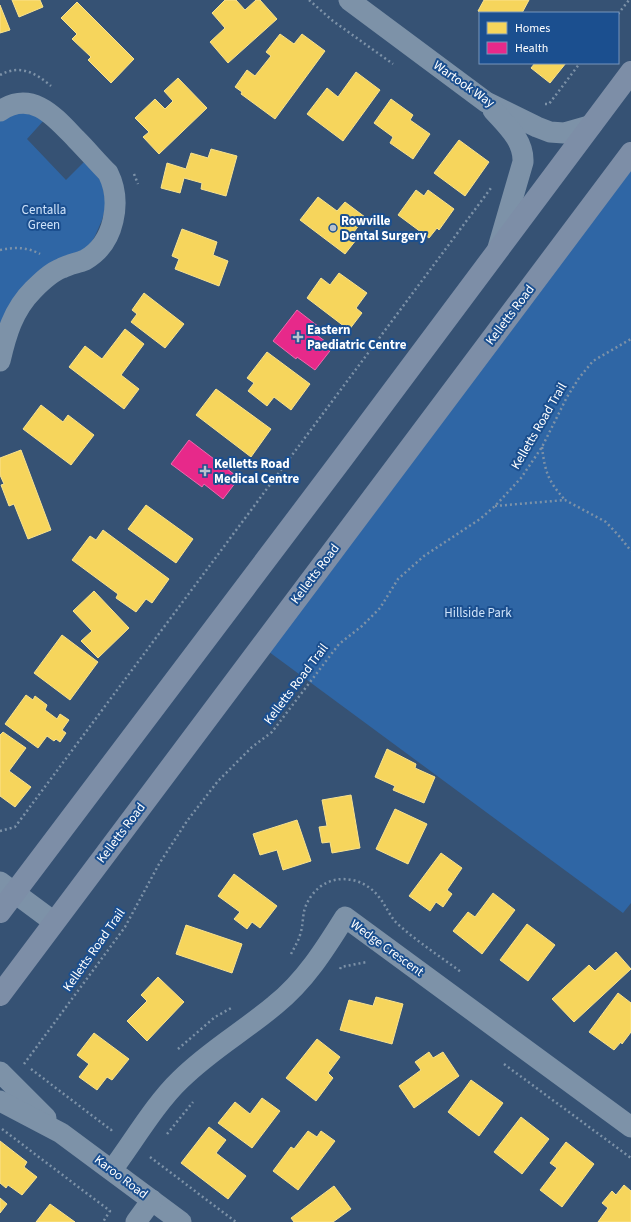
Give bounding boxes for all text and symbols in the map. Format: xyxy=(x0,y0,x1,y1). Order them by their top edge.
legend xyxy=(479,12,619,64)
text: Homes xyxy=(515,20,550,37)
text: Health xyxy=(515,40,548,57)
street label: Wartook Way xyxy=(430,56,498,112)
park label: Centalla Green xyxy=(22,201,66,234)
place label: Rowville Dental Surgery xyxy=(341,212,427,245)
marker: Rowville Dental Surgery xyxy=(328,223,338,233)
street label: Kelletts Road xyxy=(481,281,539,349)
place label: Eastern Paediatric Centre xyxy=(307,321,407,354)
marker: Eastern Paediatric Centre xyxy=(292,331,304,343)
street label: Kelletts Road Trail xyxy=(507,379,571,473)
place label: Kelletts Road Medical Centre xyxy=(214,455,300,488)
marker: Kelletts Road Medical Centre xyxy=(199,465,211,477)
street label: Kelletts Road xyxy=(286,540,344,608)
park label: Hillside Park xyxy=(444,604,512,622)
street label: Kelletts Road Trail xyxy=(259,640,333,728)
street label: Kelletts Road xyxy=(92,799,150,867)
street label: Kelletts Road Trail xyxy=(59,905,129,995)
street label: Wedge Crescent xyxy=(347,915,428,981)
street label: Karoo Road xyxy=(90,1151,152,1203)

